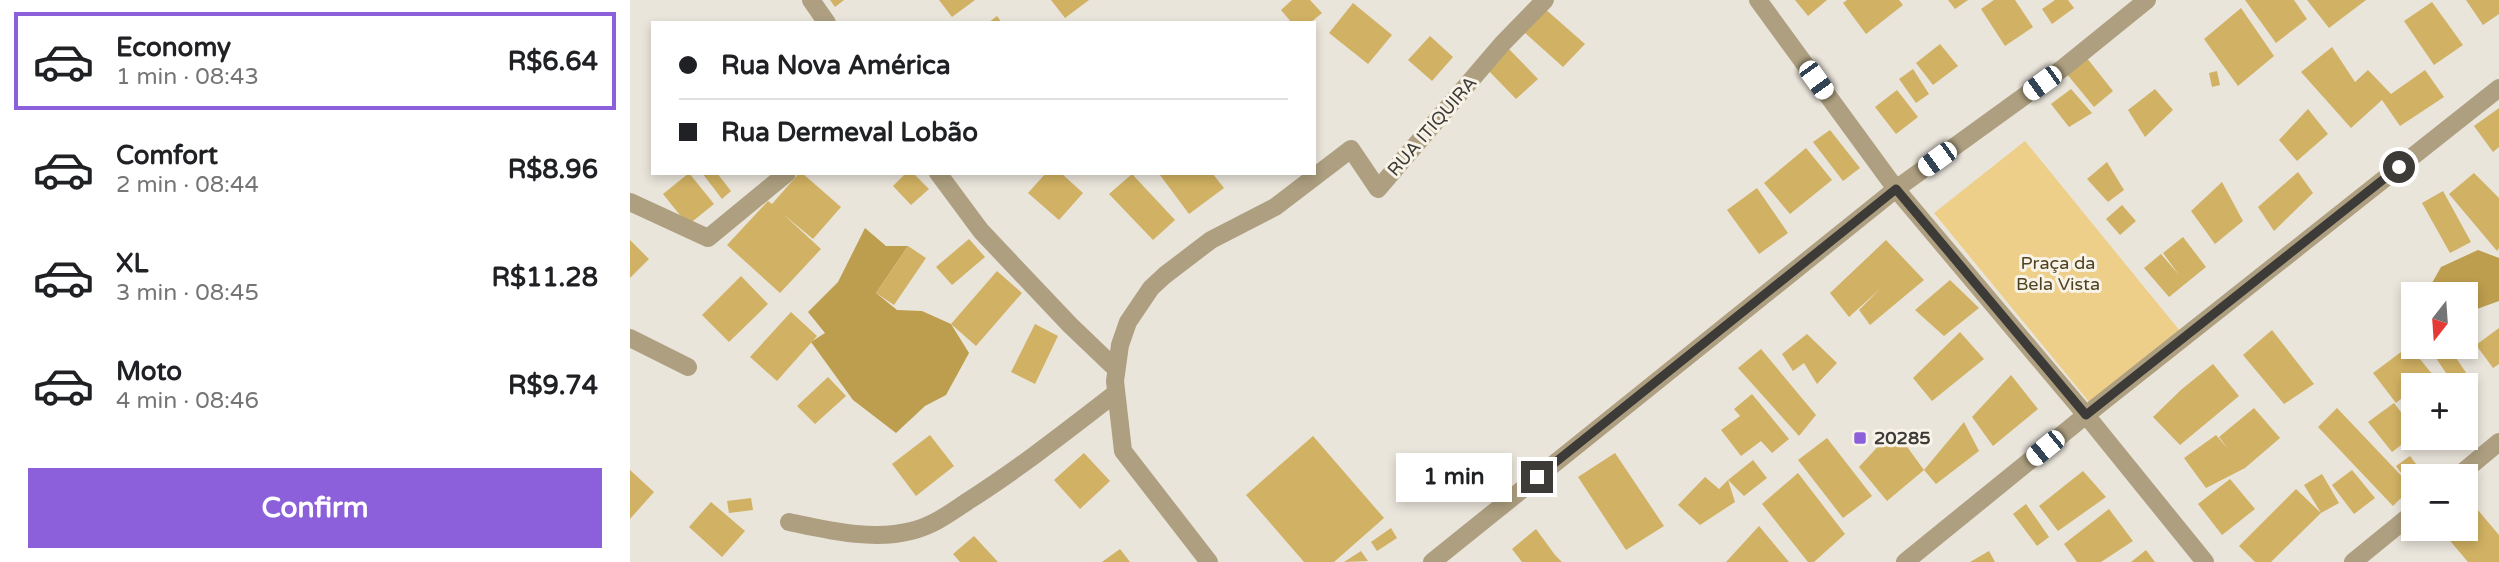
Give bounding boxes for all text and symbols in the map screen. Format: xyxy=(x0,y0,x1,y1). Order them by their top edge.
icon: car xyxy=(32,30,95,93)
text: Economy xyxy=(116,32,231,63)
text: R$6.64 xyxy=(508,46,598,77)
text: Rua Nova América xyxy=(721,50,951,81)
car xyxy=(1796,57,1837,103)
car xyxy=(2019,62,2066,104)
text: 1 min · 08:43 xyxy=(116,63,259,91)
street label: RUA ITIQUIRA xyxy=(1383,72,1481,180)
text: Rua Dermeval Lobão xyxy=(721,117,978,148)
icon: car xyxy=(32,138,95,201)
car xyxy=(1914,138,1961,180)
text: Comfort xyxy=(116,140,218,171)
route start xyxy=(2383,151,2415,183)
text: R$8.96 xyxy=(508,154,598,185)
text: 2 min · 08:44 xyxy=(116,171,259,199)
icon: car xyxy=(32,246,95,309)
text: XL xyxy=(116,248,148,279)
park label: Praça da Bela Vista xyxy=(2016,252,2100,295)
text: R$11.28 xyxy=(491,262,598,293)
text: 3 min · 08:45 xyxy=(116,279,259,307)
north arrow xyxy=(2401,282,2478,359)
map controls xyxy=(2401,282,2478,541)
icon: car xyxy=(32,354,95,417)
text: Moto xyxy=(116,356,182,387)
text: R$9.74 xyxy=(508,370,598,401)
button: + xyxy=(2401,373,2478,450)
text: 4 min · 08:46 xyxy=(116,387,259,415)
place label: 20285 xyxy=(1874,427,1931,449)
car xyxy=(2023,427,2068,469)
marker: 20285 xyxy=(1852,430,1868,446)
callout: 1 min xyxy=(1397,452,1513,502)
route end xyxy=(1521,461,1553,493)
text: 1 min xyxy=(1423,463,1485,491)
button: − xyxy=(2401,464,2478,541)
button: Confirm xyxy=(28,468,602,548)

